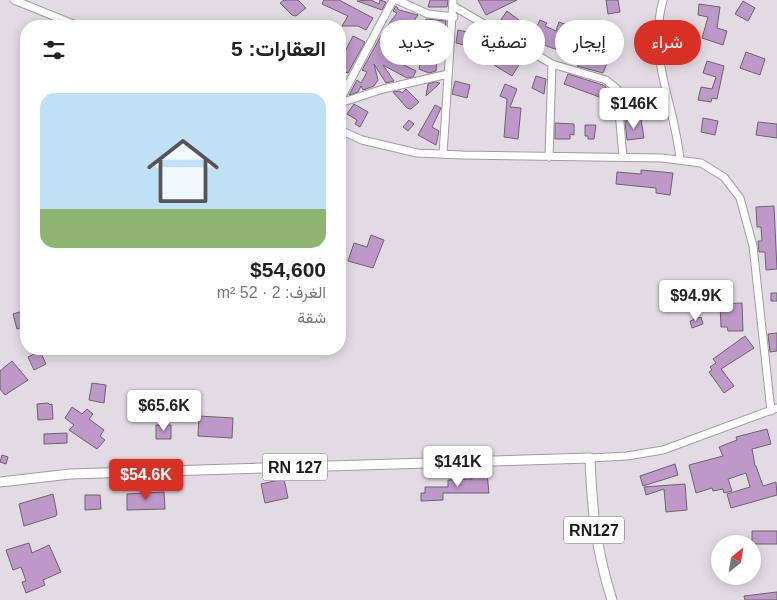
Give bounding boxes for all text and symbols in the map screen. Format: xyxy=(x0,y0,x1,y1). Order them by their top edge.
chip: جديد xyxy=(380,20,453,65)
chip: تصفية xyxy=(463,20,545,65)
chip: إيجار xyxy=(555,20,624,65)
chip: شراء xyxy=(634,20,701,65)
icon: filters xyxy=(40,36,68,64)
text: العقارات: 5 xyxy=(231,37,326,60)
pin: $146K xyxy=(599,88,669,130)
text: $146K xyxy=(610,95,658,112)
icon: home xyxy=(138,126,228,216)
text: $54,600 xyxy=(250,258,326,281)
pin: $94.9K xyxy=(655,280,737,322)
text: الغرف: 2 · 52 m² xyxy=(217,284,326,301)
text: $94.9K xyxy=(670,287,722,304)
text: شقة xyxy=(297,309,326,326)
pin: $65.6K xyxy=(123,390,205,432)
text: $65.6K xyxy=(138,397,190,414)
pin: $141K xyxy=(423,446,493,488)
text: $141K xyxy=(434,453,482,470)
road number: RN 127 xyxy=(262,454,328,481)
pin: $54.6K xyxy=(105,458,187,501)
text: $54.6K xyxy=(120,466,172,483)
road number: RN127 xyxy=(564,516,624,544)
north arrow xyxy=(711,535,761,585)
map controls xyxy=(711,535,761,585)

